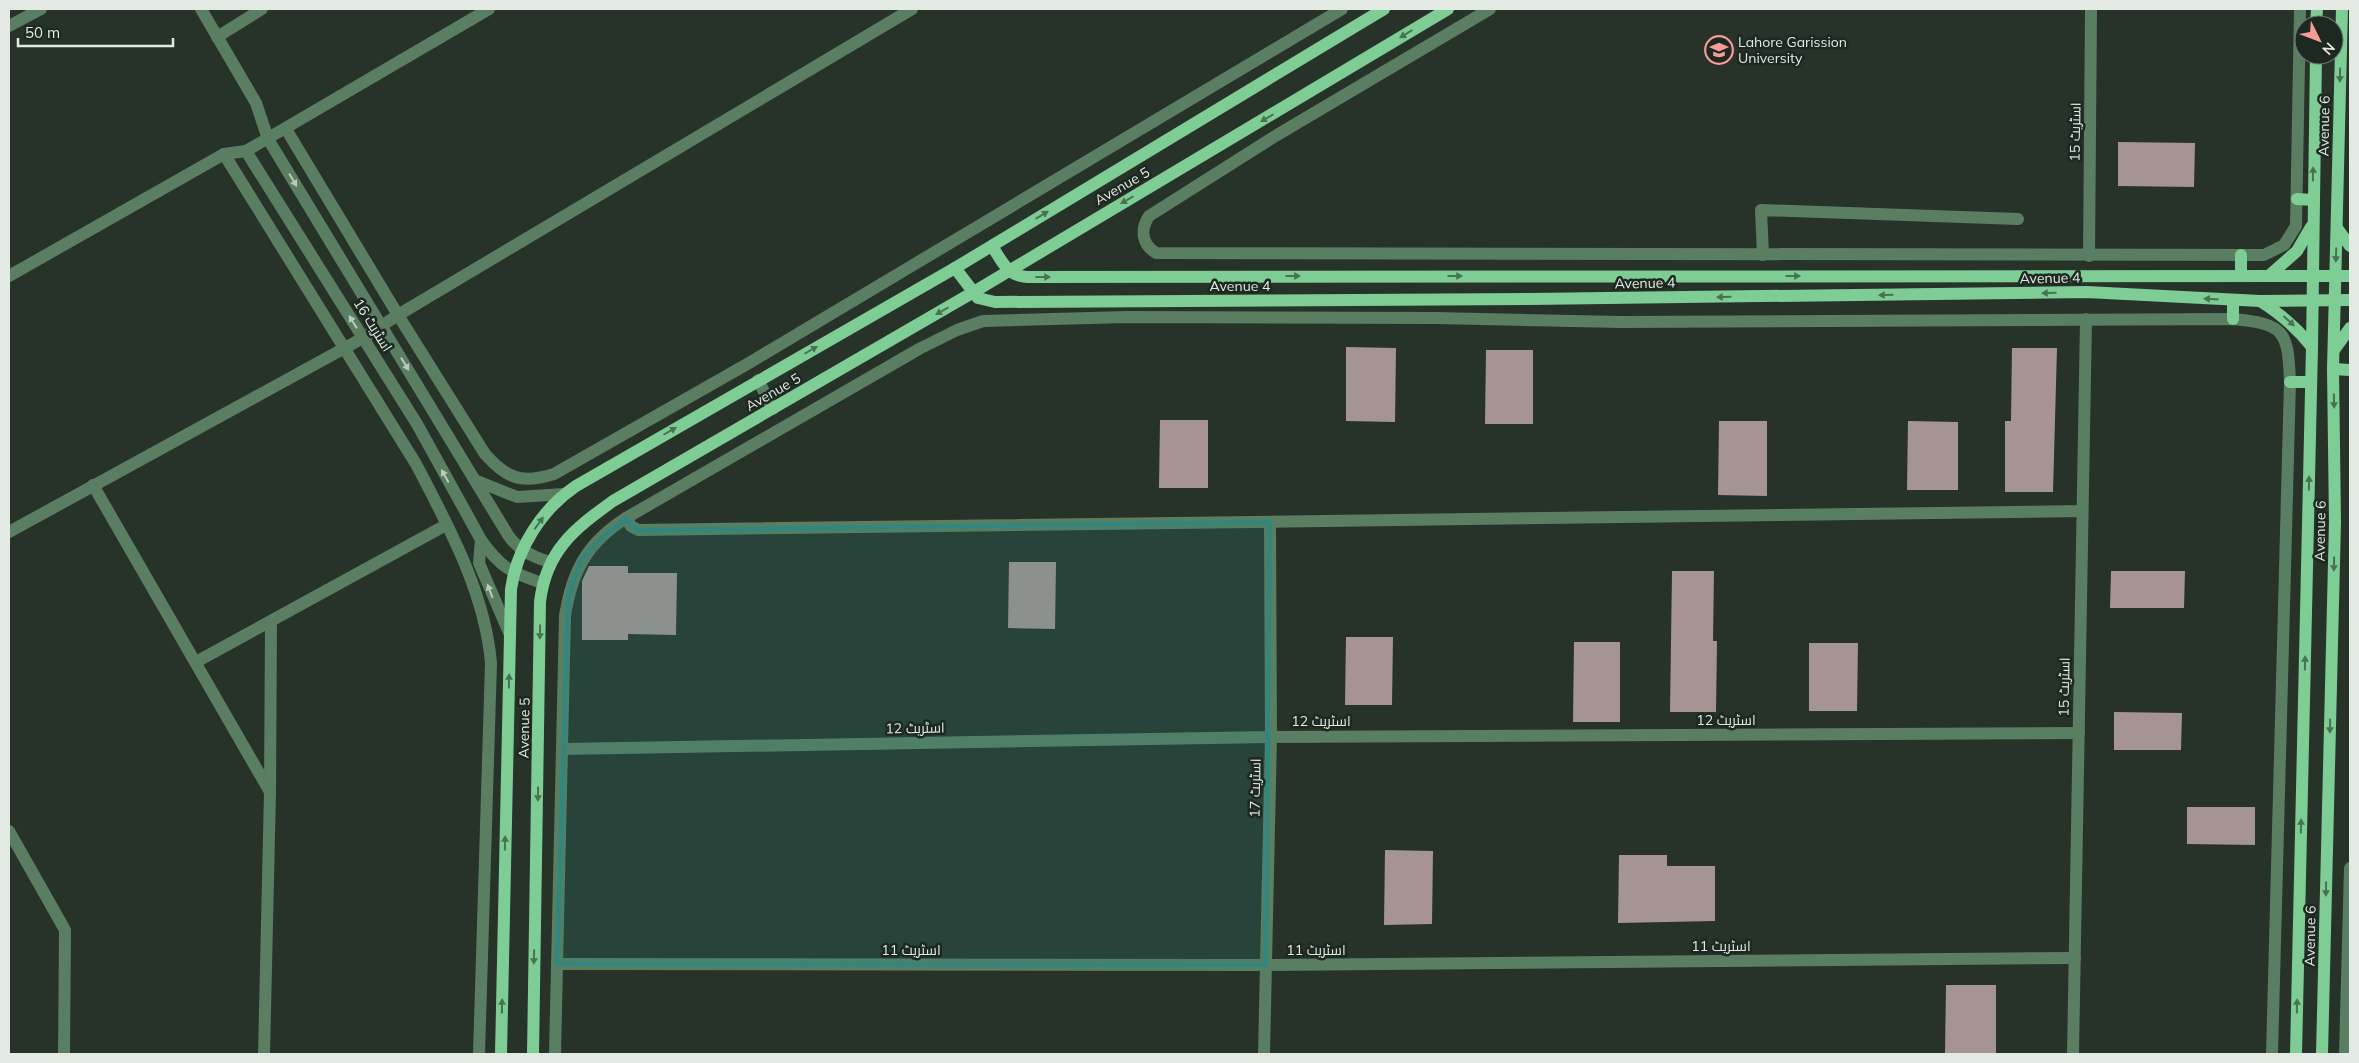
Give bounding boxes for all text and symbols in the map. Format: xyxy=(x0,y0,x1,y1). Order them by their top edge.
scale bar xyxy=(18,15,172,47)
north arrow xyxy=(2294,15,2344,65)
text: 50 m xyxy=(25,23,60,42)
one-way arrow xyxy=(1400,30,1413,39)
place label: Lahore Garission University xyxy=(1738,33,1847,67)
school or university icon: Lahore Garission University xyxy=(1704,35,1734,65)
text: N xyxy=(2318,39,2339,59)
one-way arrow xyxy=(2336,67,2344,83)
street label: Avenue 6 xyxy=(2314,95,2334,157)
street label: اسٹریٹ 15 xyxy=(2065,102,2085,162)
one-way arrow xyxy=(1260,113,1273,122)
street label: Avenue 5 xyxy=(1091,163,1153,209)
one-way arrow xyxy=(2310,166,2318,182)
one-way arrow xyxy=(289,174,298,187)
one-way arrow xyxy=(1120,196,1133,205)
one-way arrow xyxy=(1036,211,1049,220)
one-way arrow xyxy=(2332,247,2340,263)
street label: Avenue 4 xyxy=(2019,268,2081,288)
one-way arrow xyxy=(1285,272,1301,280)
one-way arrow xyxy=(1447,272,1463,280)
one-way arrow xyxy=(1785,272,1801,280)
one-way arrow xyxy=(1035,273,1051,281)
street label: Avenue 4 xyxy=(1614,273,1676,293)
street label: Avenue 4 xyxy=(1210,277,1271,295)
one-way arrow xyxy=(2041,289,2057,297)
one-way arrow xyxy=(1878,291,1894,299)
one-way arrow xyxy=(1716,293,1732,301)
one-way arrow xyxy=(2203,294,2219,302)
street label: اسٹریٹ 16 xyxy=(350,295,396,355)
one-way arrow xyxy=(936,306,949,315)
one-way arrow xyxy=(348,315,357,328)
one-way arrow xyxy=(2282,315,2294,327)
one-way arrow xyxy=(805,345,818,354)
one-way arrow xyxy=(400,358,409,371)
street label: Avenue 5 xyxy=(742,369,804,415)
one-way arrow xyxy=(2330,394,2338,410)
one-way arrow xyxy=(664,426,677,435)
one-way arrow xyxy=(441,468,449,483)
one-way arrow xyxy=(2305,475,2313,491)
street label: Avenue 6 xyxy=(2310,500,2330,562)
one-way arrow xyxy=(534,516,544,530)
one-way arrow xyxy=(2330,556,2338,572)
one-way arrow xyxy=(486,583,494,598)
one-way arrow xyxy=(536,624,544,640)
one-way arrow xyxy=(2301,655,2309,671)
street label: اسٹریٹ 15 xyxy=(2054,657,2074,717)
one-way arrow xyxy=(505,672,513,688)
street label: Avenue 5 xyxy=(514,697,534,759)
street label: اسٹریٹ 12 xyxy=(1696,711,1756,729)
street label: اسٹریٹ 12 xyxy=(1291,712,1351,730)
street label: اسٹریٹ 12 xyxy=(885,718,945,738)
one-way arrow xyxy=(2326,719,2334,735)
street label: اسٹریٹ 17 xyxy=(1245,758,1265,818)
one-way arrow xyxy=(534,787,542,803)
one-way arrow xyxy=(2297,817,2305,833)
one-way arrow xyxy=(501,835,509,851)
one-way arrow xyxy=(2322,881,2330,897)
street label: Avenue 6 xyxy=(2300,905,2320,967)
street label: اسٹریٹ 11 xyxy=(1691,937,1751,955)
street label: اسٹریٹ 11 xyxy=(881,941,941,959)
street label: اسٹریٹ 11 xyxy=(1286,941,1346,959)
one-way arrow xyxy=(530,949,538,965)
one-way arrow xyxy=(498,997,506,1013)
one-way arrow xyxy=(2294,997,2302,1013)

